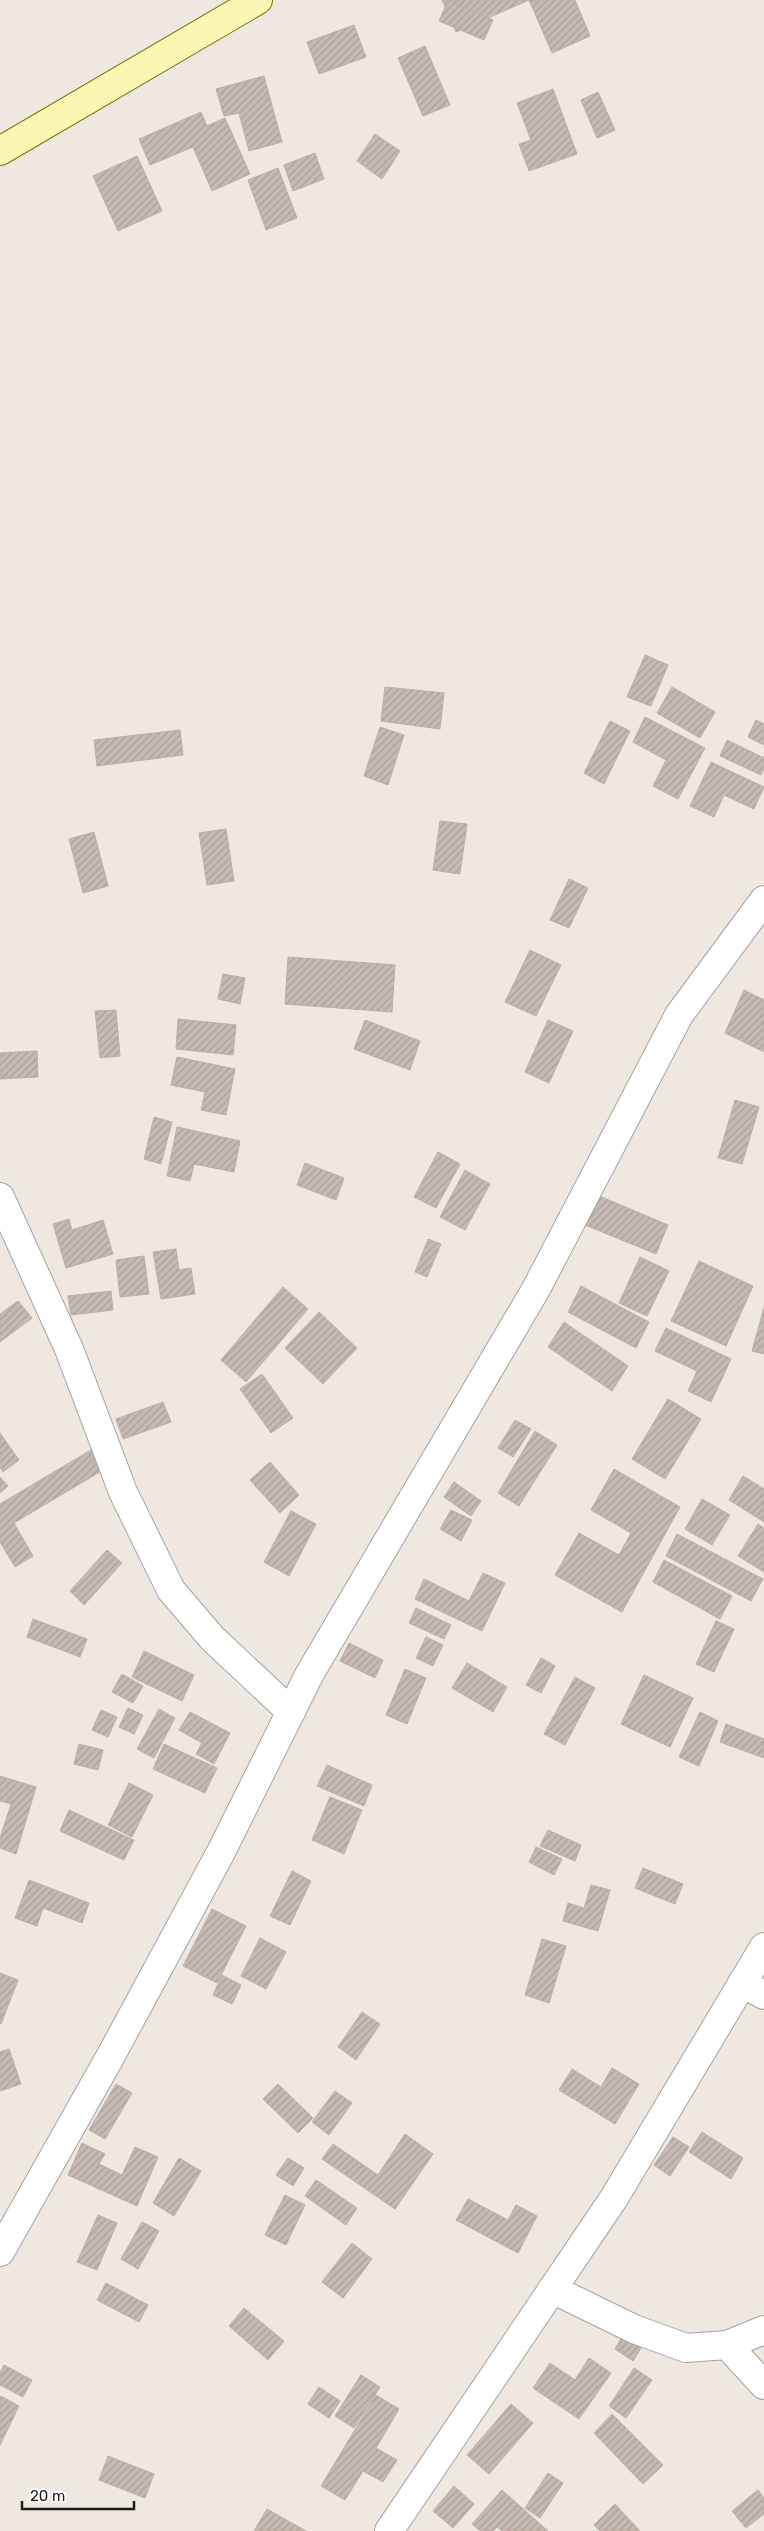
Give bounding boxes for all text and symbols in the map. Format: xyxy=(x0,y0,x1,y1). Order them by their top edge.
scale bar xyxy=(22,2478,135,2510)
text: 20 m xyxy=(30,2487,65,2505)

